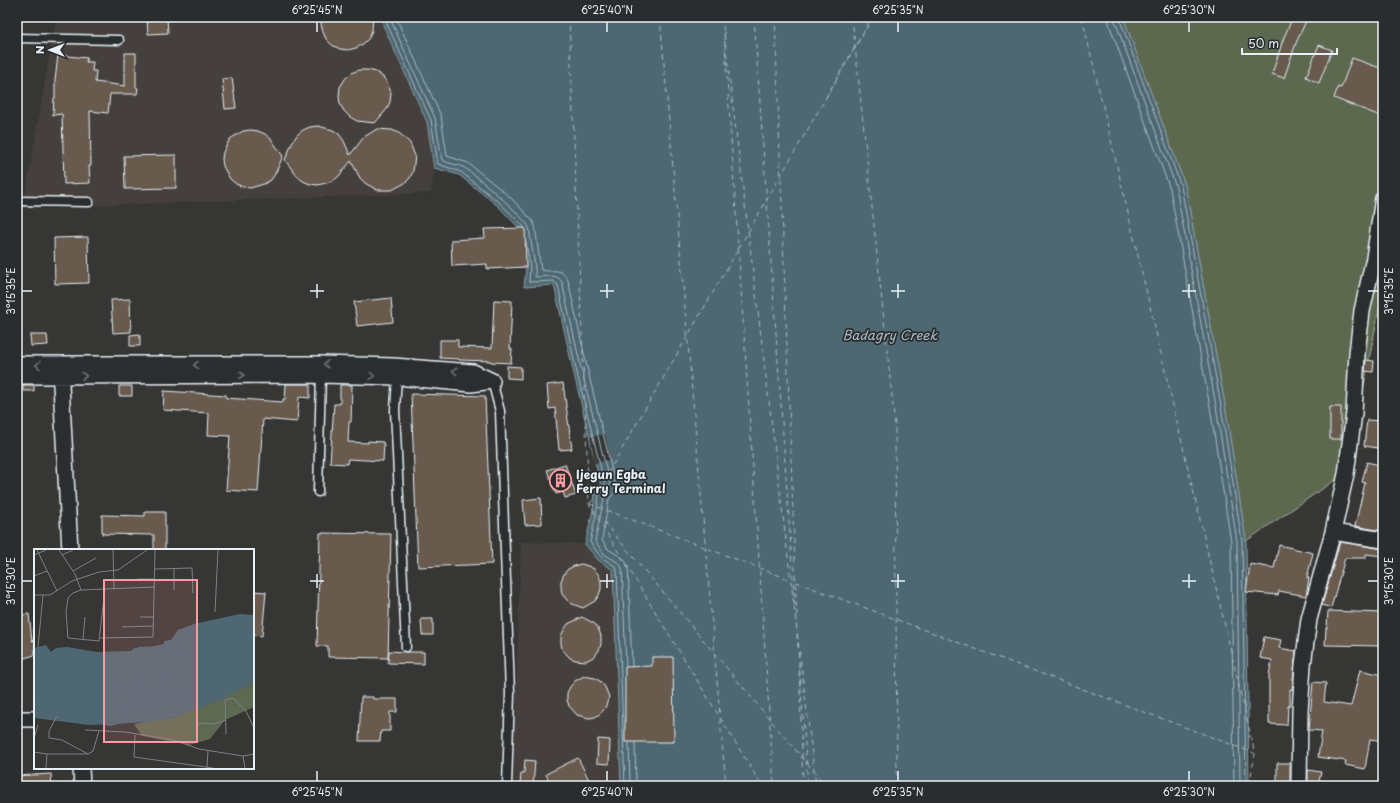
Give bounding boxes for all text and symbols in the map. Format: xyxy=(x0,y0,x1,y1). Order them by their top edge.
text: 6°25'45"N xyxy=(291,2,343,17)
text: 6°25'40"N xyxy=(581,2,633,17)
text: 6°25'35"N xyxy=(872,2,924,17)
text: 6°25'30"N xyxy=(1163,2,1215,17)
north arrow xyxy=(30,30,70,70)
scale bar xyxy=(1242,30,1337,56)
text: 50 m xyxy=(1248,34,1279,52)
text: N xyxy=(31,45,48,54)
text: 3°15'35"E xyxy=(3,267,18,315)
text: 3°15'35"E xyxy=(1381,267,1396,315)
water label: Badagry Creek xyxy=(843,325,939,344)
one-way arrow xyxy=(323,360,329,368)
one-way arrow xyxy=(35,361,41,369)
one-way arrow xyxy=(193,361,199,369)
one-way arrow xyxy=(452,366,458,375)
one-way arrow xyxy=(239,371,245,379)
one-way arrow xyxy=(81,372,87,380)
one-way arrow xyxy=(369,372,375,381)
place label: Ijegun Egba Ferry Terminal xyxy=(576,465,665,497)
building icon: Ijegun Egba Ferry Terminal xyxy=(548,468,574,494)
inset map xyxy=(34,549,254,769)
text: 3°15'30"E xyxy=(3,557,18,605)
text: 3°15'30"E xyxy=(1381,557,1396,605)
text: 6°25'45"N xyxy=(291,784,343,799)
text: 6°25'40"N xyxy=(581,784,633,799)
text: 6°25'35"N xyxy=(872,784,924,799)
text: 6°25'30"N xyxy=(1163,784,1215,799)

